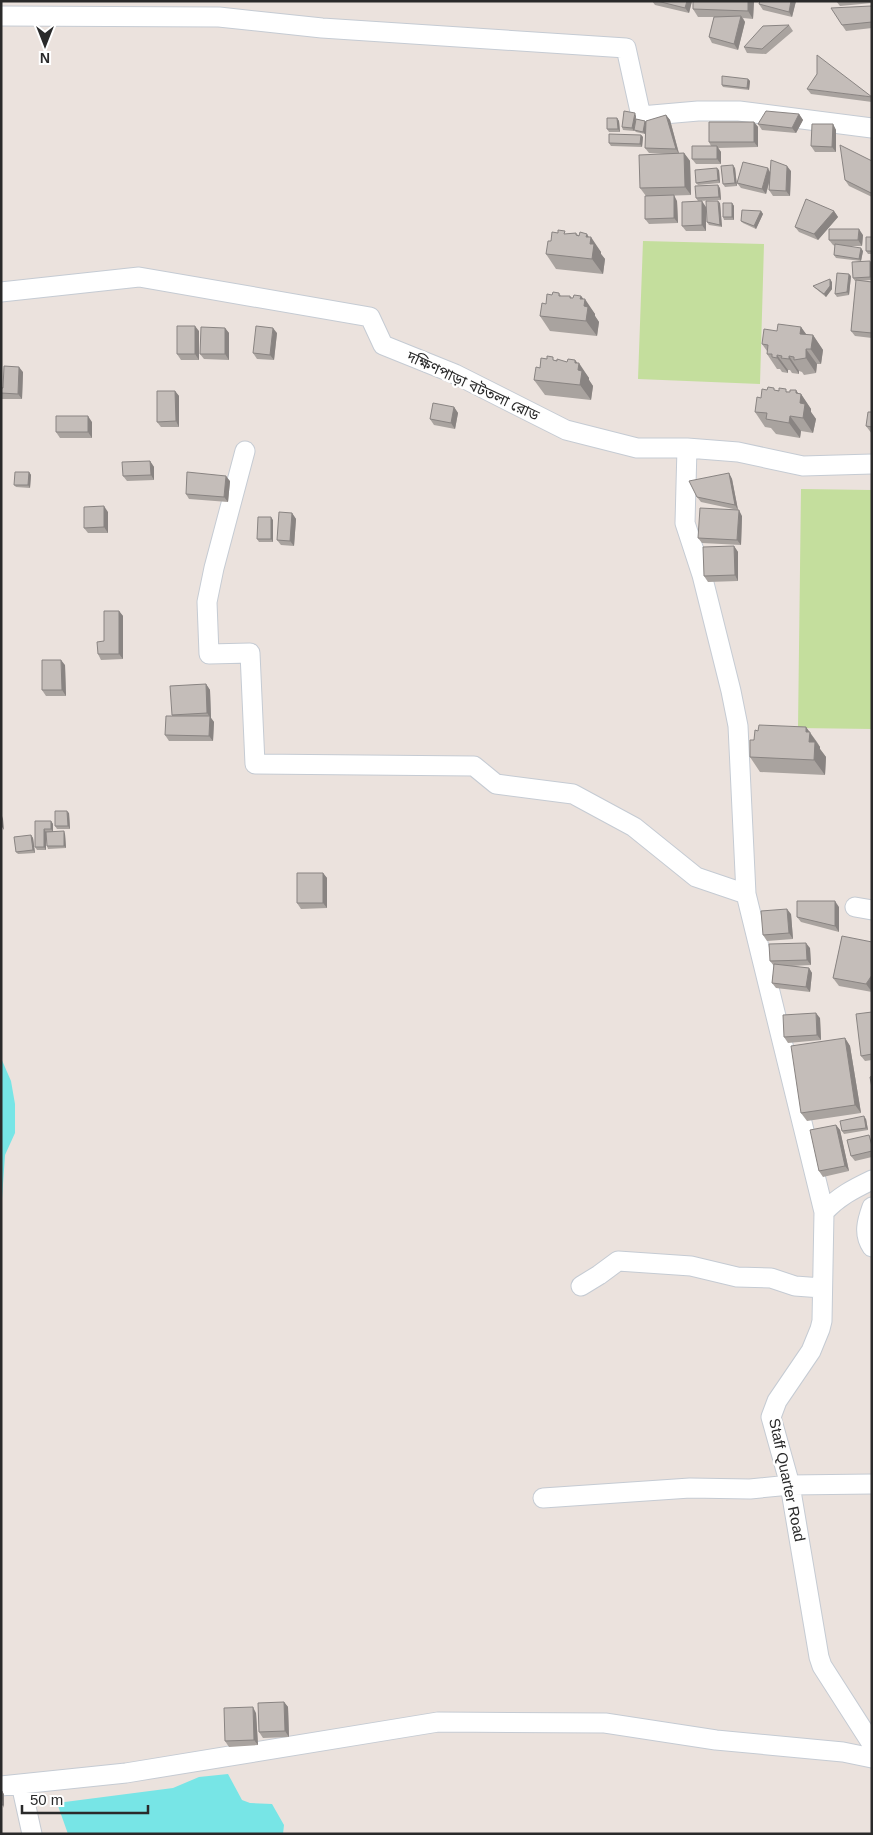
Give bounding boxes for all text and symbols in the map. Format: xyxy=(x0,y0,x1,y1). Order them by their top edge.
north arrow xyxy=(20,20,70,70)
text: N xyxy=(40,50,50,66)
street label: দক্ষিণপাড়া বটতলা রোড xyxy=(403,347,542,424)
street label: Staff Quarter Road xyxy=(766,1417,809,1543)
scale bar xyxy=(22,1782,149,1814)
text: 50 m xyxy=(30,1791,63,1808)

